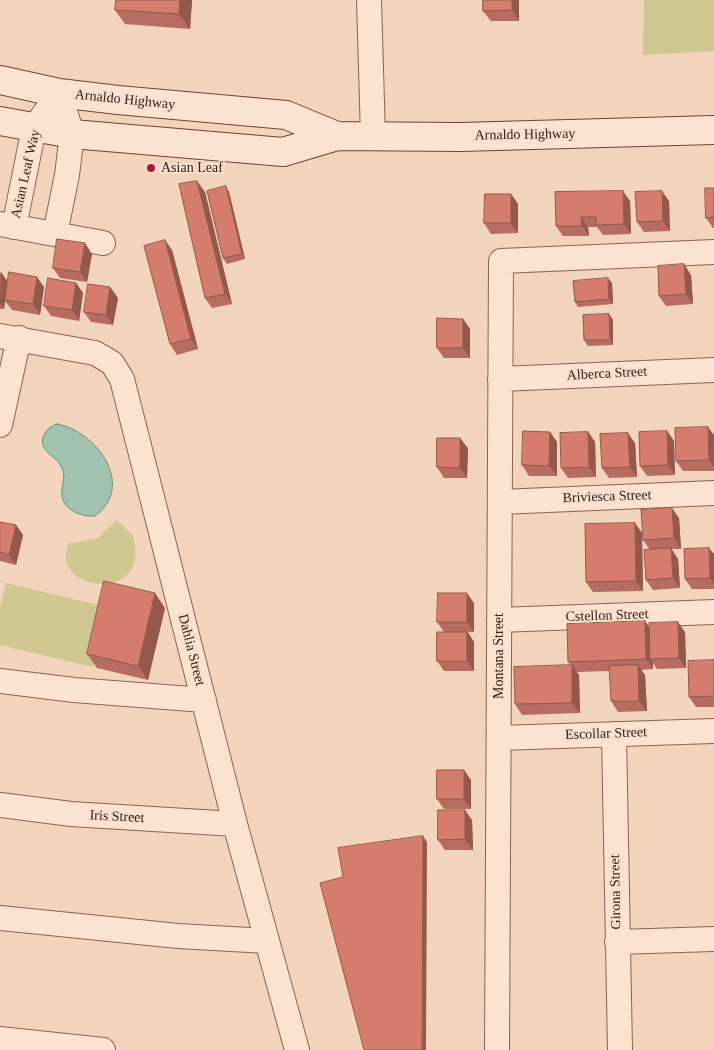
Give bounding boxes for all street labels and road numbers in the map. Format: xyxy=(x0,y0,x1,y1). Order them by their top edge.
street label: Arnaldo Highway xyxy=(74,86,176,114)
street label: Arnaldo Highway xyxy=(475,126,575,144)
street label: Asian Leaf Way xyxy=(8,128,44,220)
street label: Alberca Street xyxy=(566,364,648,384)
street label: Briviesca Street xyxy=(562,487,652,507)
street label: Cstellon Street xyxy=(565,606,649,626)
street label: Dahlia Street xyxy=(174,612,208,688)
street label: Montana Street xyxy=(491,613,507,699)
street label: Escollar Street xyxy=(565,724,647,744)
street label: Iris Street xyxy=(89,807,145,827)
street label: Girona Street xyxy=(607,854,625,930)

